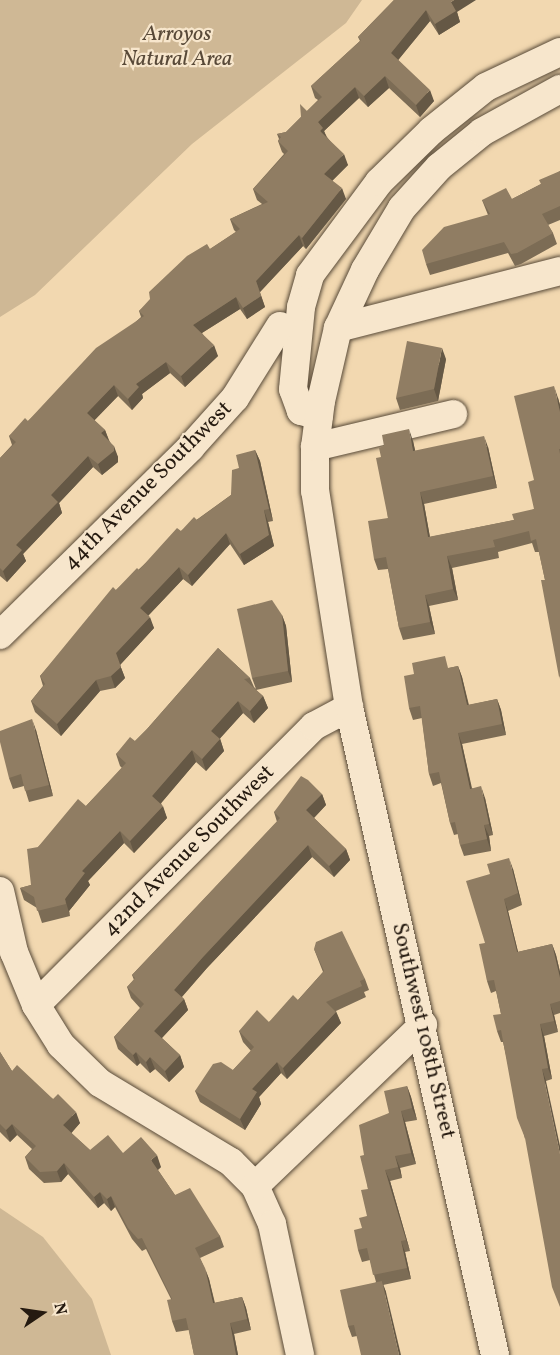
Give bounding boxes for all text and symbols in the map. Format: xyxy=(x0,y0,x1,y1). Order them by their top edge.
park label: Arroyos Natural Area xyxy=(121,21,233,72)
street label: 44th Avenue Southwest xyxy=(58,396,238,576)
street label: 42nd Avenue Southwest xyxy=(98,760,280,942)
street label: Southwest 108th Street xyxy=(385,920,461,1142)
north arrow xyxy=(12,1283,72,1343)
text: N xyxy=(48,1301,72,1317)

